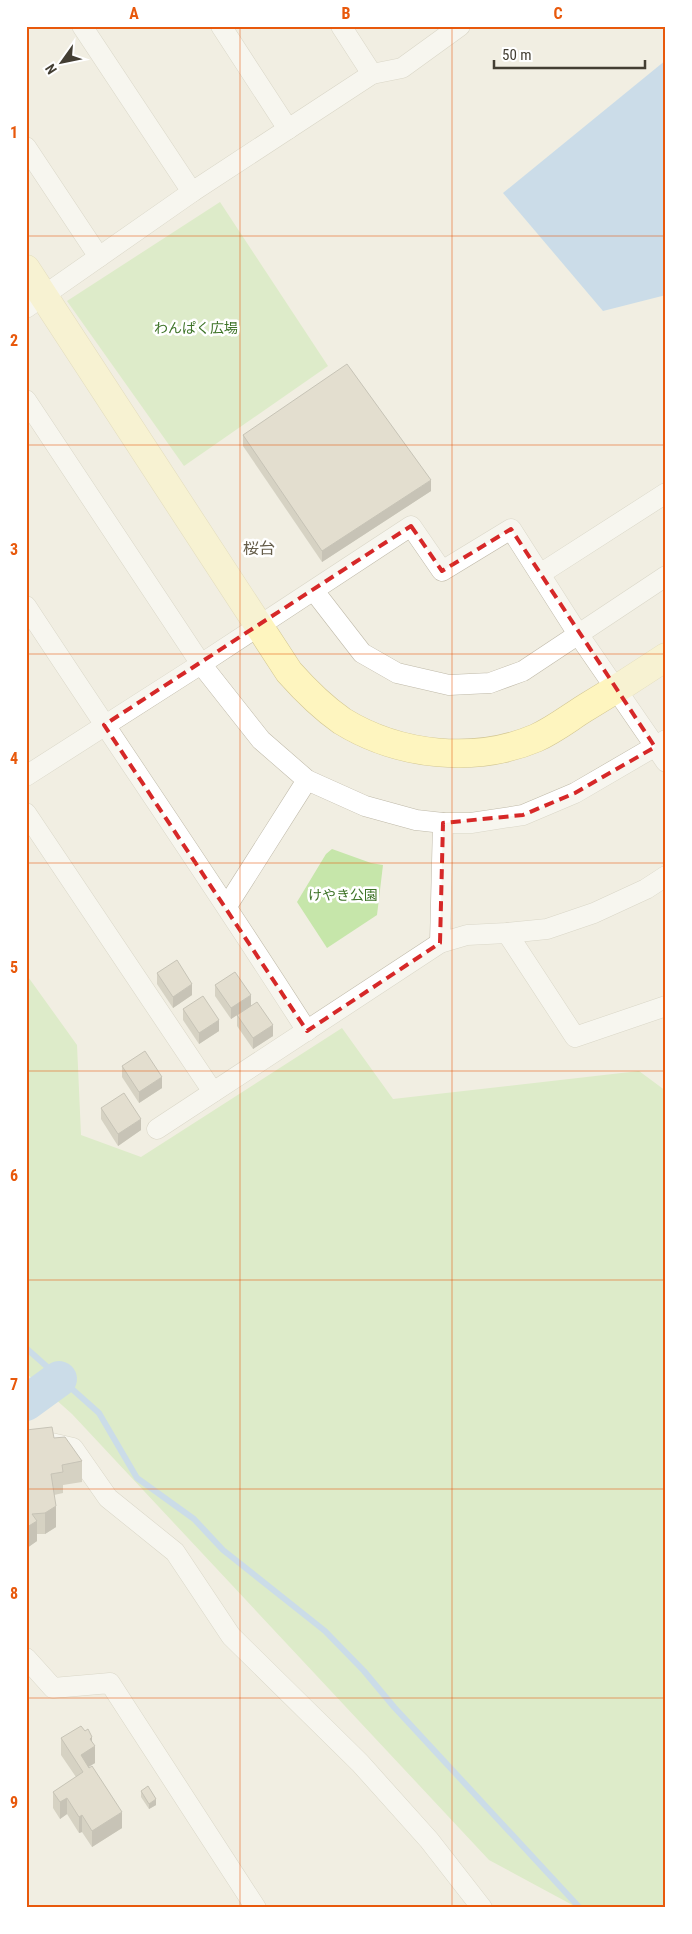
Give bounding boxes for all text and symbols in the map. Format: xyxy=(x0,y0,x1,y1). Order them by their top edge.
text: A xyxy=(129,4,139,23)
text: B xyxy=(342,4,351,23)
text: C xyxy=(553,4,563,23)
north arrow xyxy=(38,38,88,88)
scale bar xyxy=(494,38,646,70)
text: 50 m xyxy=(502,46,532,64)
text: N xyxy=(42,61,60,77)
text: 1 xyxy=(10,123,18,142)
park label: わんぱく広場 xyxy=(154,320,238,336)
text: 2 xyxy=(10,331,18,350)
district label: 桜台 xyxy=(243,539,275,558)
text: 3 xyxy=(10,540,18,559)
text: 4 xyxy=(10,749,18,768)
park label: けやき公園 xyxy=(308,887,378,903)
text: 5 xyxy=(10,958,18,977)
text: 6 xyxy=(10,1166,18,1185)
text: 7 xyxy=(10,1375,18,1394)
text: 8 xyxy=(10,1584,18,1603)
text: 9 xyxy=(10,1793,18,1812)

